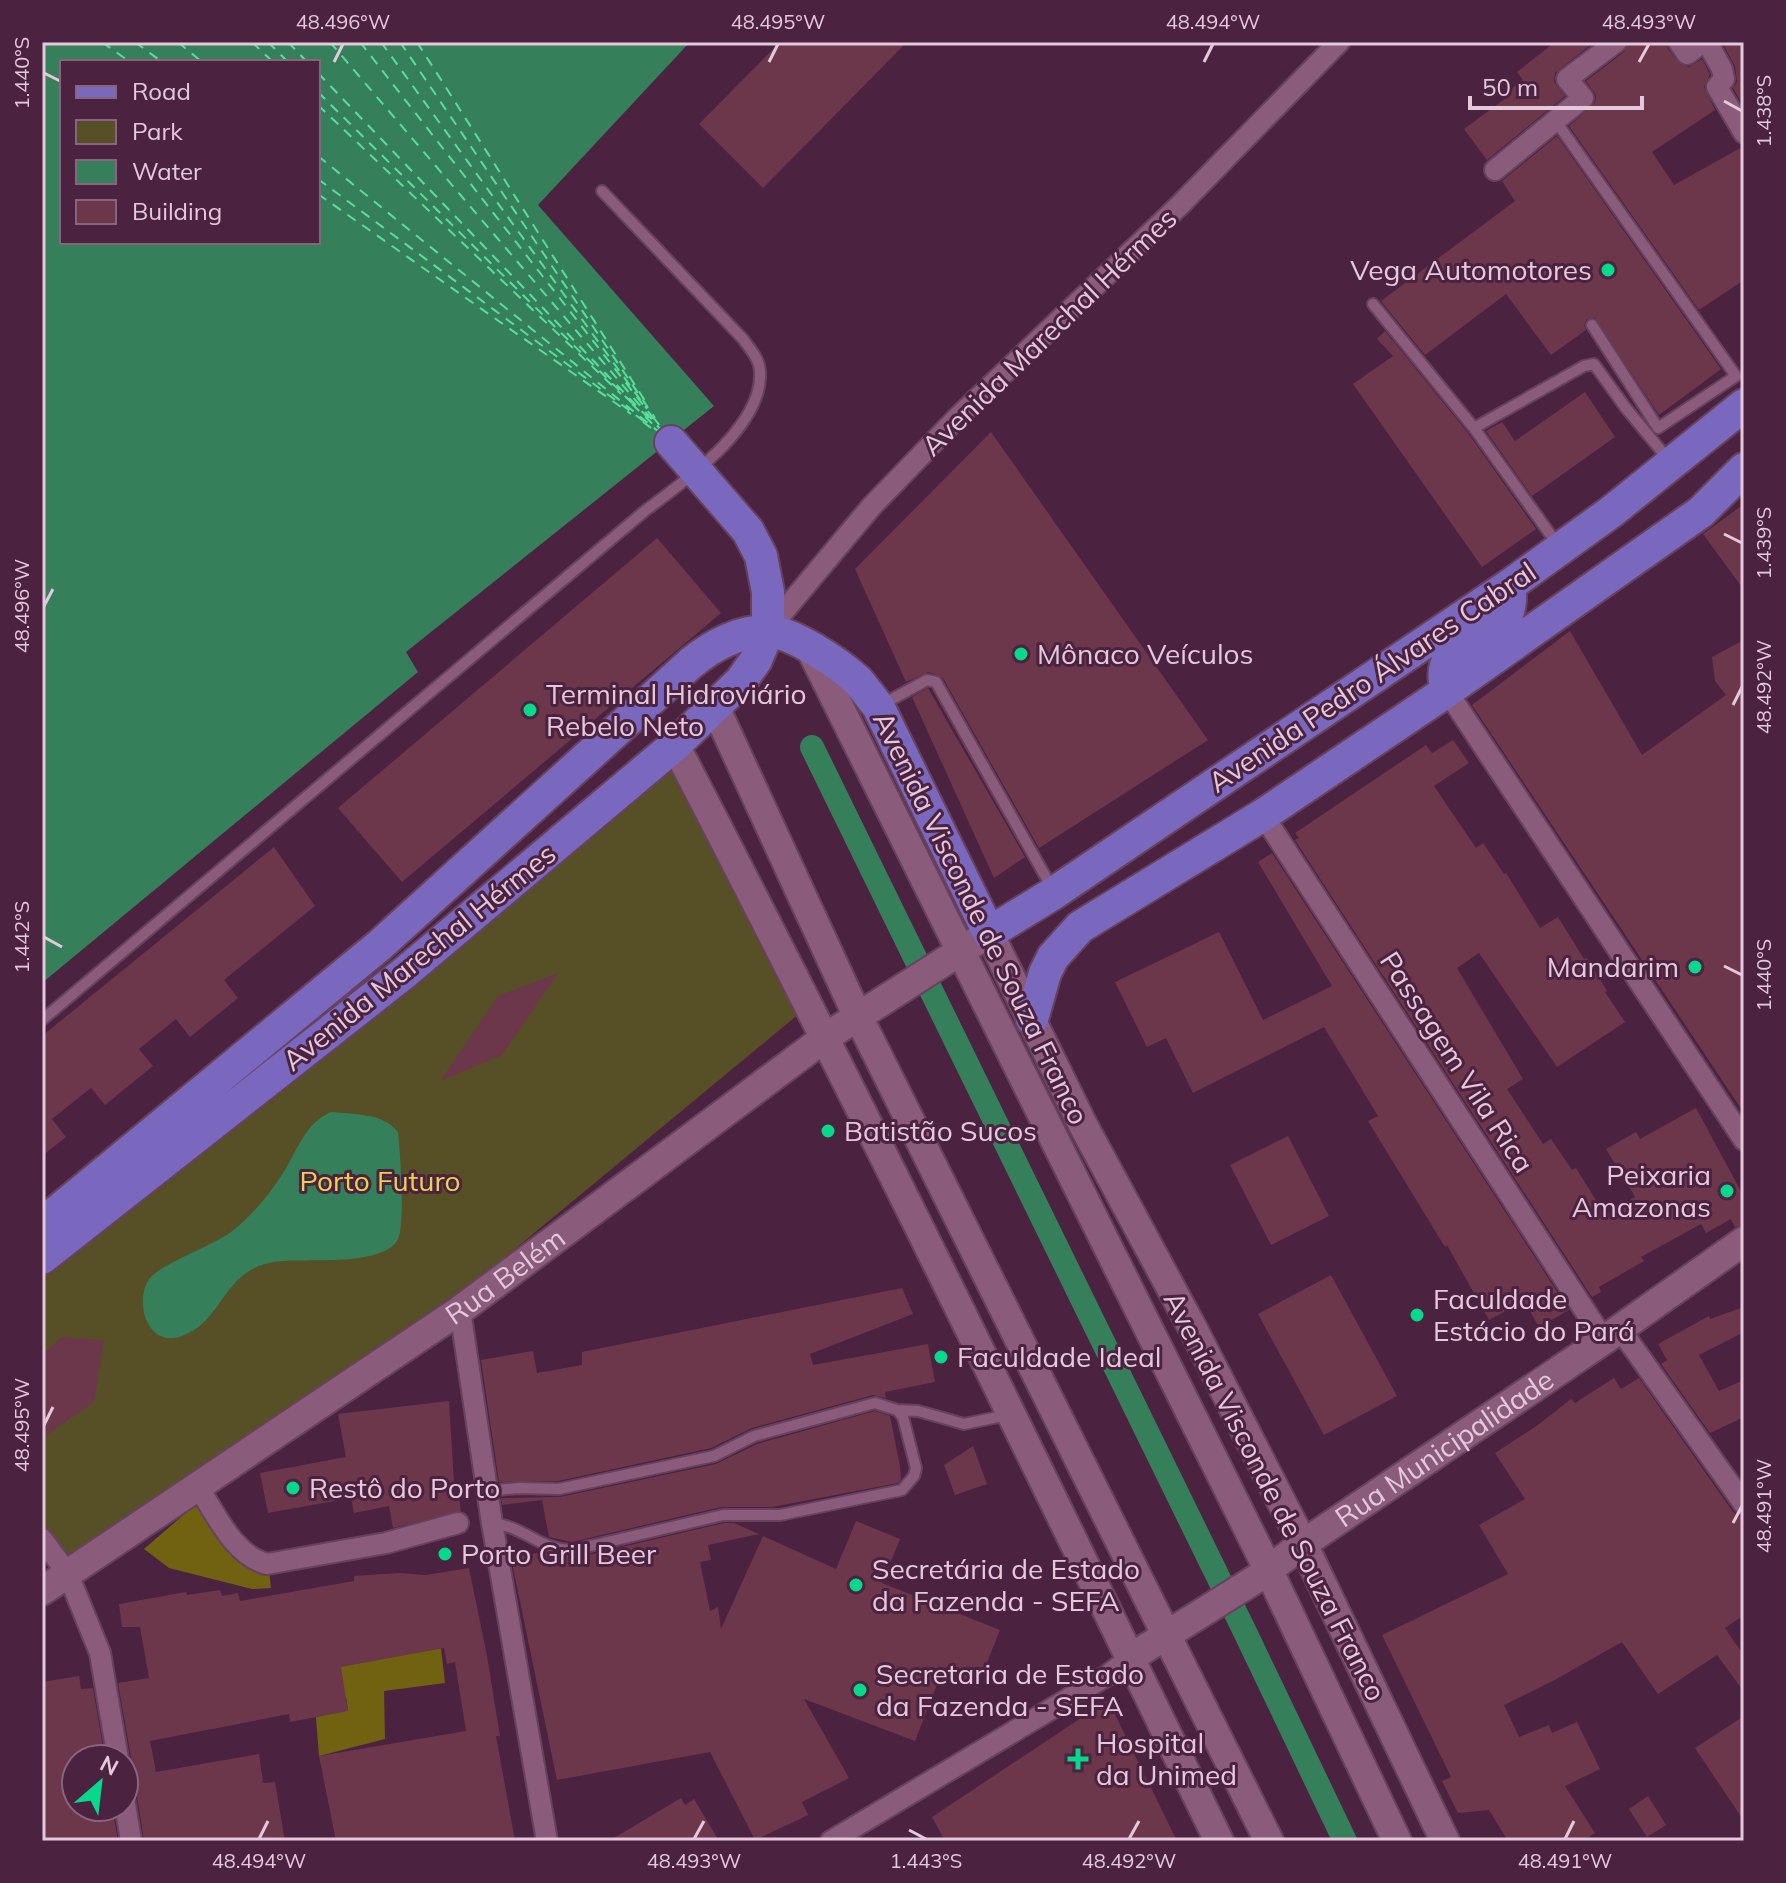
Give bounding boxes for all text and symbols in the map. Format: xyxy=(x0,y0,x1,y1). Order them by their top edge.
text: 48.496°W xyxy=(296,9,390,34)
text: 48.495°W xyxy=(731,9,825,34)
text: 48.494°W xyxy=(1166,9,1260,34)
text: 48.493°W xyxy=(1602,9,1696,34)
text: 1.440°S xyxy=(9,37,34,109)
legend xyxy=(60,60,320,244)
scale bar xyxy=(1470,60,1642,110)
text: 50 m xyxy=(1482,72,1538,102)
text: 1.438°S xyxy=(1751,75,1776,147)
text: Road xyxy=(132,76,191,106)
text: Park xyxy=(132,116,183,146)
text: Water xyxy=(132,156,202,186)
text: Building xyxy=(132,196,222,226)
street label: Avenida Marechal Hérmes xyxy=(914,200,1184,463)
place label: Vega Automotores xyxy=(1350,252,1592,287)
marker: Vega Automotores xyxy=(1599,261,1617,279)
text: 1.439°S xyxy=(1751,507,1776,579)
street label: Avenida Pedro Álvares Cabral xyxy=(1201,554,1542,799)
text: 48.496°W xyxy=(9,559,34,653)
place label: Mônaco Veículos xyxy=(1037,636,1253,671)
text: 48.492°W xyxy=(1751,640,1776,734)
marker: Mônaco Veículos xyxy=(1012,645,1030,663)
place label: Terminal Hidroviário Rebelo Neto xyxy=(546,676,806,743)
marker: Terminal Hidroviário Rebelo Neto xyxy=(521,701,539,719)
street label: Avenida Visconde de Souza Franco xyxy=(866,706,1097,1130)
street label: Avenida Marechal Hérmes xyxy=(275,836,562,1078)
text: 1.442°S xyxy=(9,901,34,973)
text: 1.440°S xyxy=(1751,939,1776,1011)
street label: Passagem Vila Rica xyxy=(1373,945,1542,1179)
place label: Mandarim xyxy=(1547,949,1679,984)
marker: Mandarim xyxy=(1686,958,1704,976)
place label: Batistão Sucos xyxy=(844,1113,1037,1148)
marker: Batistão Sucos xyxy=(819,1122,837,1140)
place label: Peixaria Amazonas xyxy=(1572,1157,1711,1224)
park label: Porto Futuro xyxy=(300,1163,460,1198)
marker: Peixaria Amazonas xyxy=(1718,1182,1736,1200)
street label: Rua Belém xyxy=(438,1220,572,1332)
place label: Faculdade Estácio do Pará xyxy=(1433,1281,1635,1348)
street label: Avenida Visconde de Souza Franco xyxy=(1157,1285,1394,1706)
marker: Faculdade Estácio do Pará xyxy=(1408,1306,1426,1324)
place label: Faculdade Ideal xyxy=(957,1339,1161,1374)
marker: Faculdade Ideal xyxy=(932,1348,950,1366)
street label: Rua Municipalidade xyxy=(1328,1361,1560,1534)
text: 48.495°W xyxy=(9,1378,34,1472)
text: 48.491°W xyxy=(1751,1459,1776,1553)
place label: Restô do Porto xyxy=(309,1470,500,1505)
marker: Restô do Porto xyxy=(284,1479,302,1497)
place label: Porto Grill Beer xyxy=(461,1536,657,1571)
marker: Porto Grill Beer xyxy=(436,1545,454,1563)
place label: Secretária de Estado da Fazenda - SEFA xyxy=(872,1551,1140,1618)
marker: Secretária de Estado da Fazenda - SEFA xyxy=(847,1576,865,1594)
place label: Secretaria de Estado da Fazenda - SEFA xyxy=(876,1656,1144,1723)
marker: Secretaria de Estado da Fazenda - SEFA xyxy=(851,1681,869,1699)
place label: Hospital da Unimed xyxy=(1096,1725,1237,1792)
north arrow xyxy=(60,1743,140,1823)
marker: Hospital da Unimed xyxy=(1067,1748,1089,1770)
text: N xyxy=(95,1749,123,1782)
text: 48.494°W xyxy=(212,1848,306,1873)
text: 48.493°W xyxy=(647,1848,741,1873)
text: 1.443°S xyxy=(890,1848,962,1873)
text: 48.492°W xyxy=(1082,1848,1176,1873)
text: 48.491°W xyxy=(1518,1848,1612,1873)

